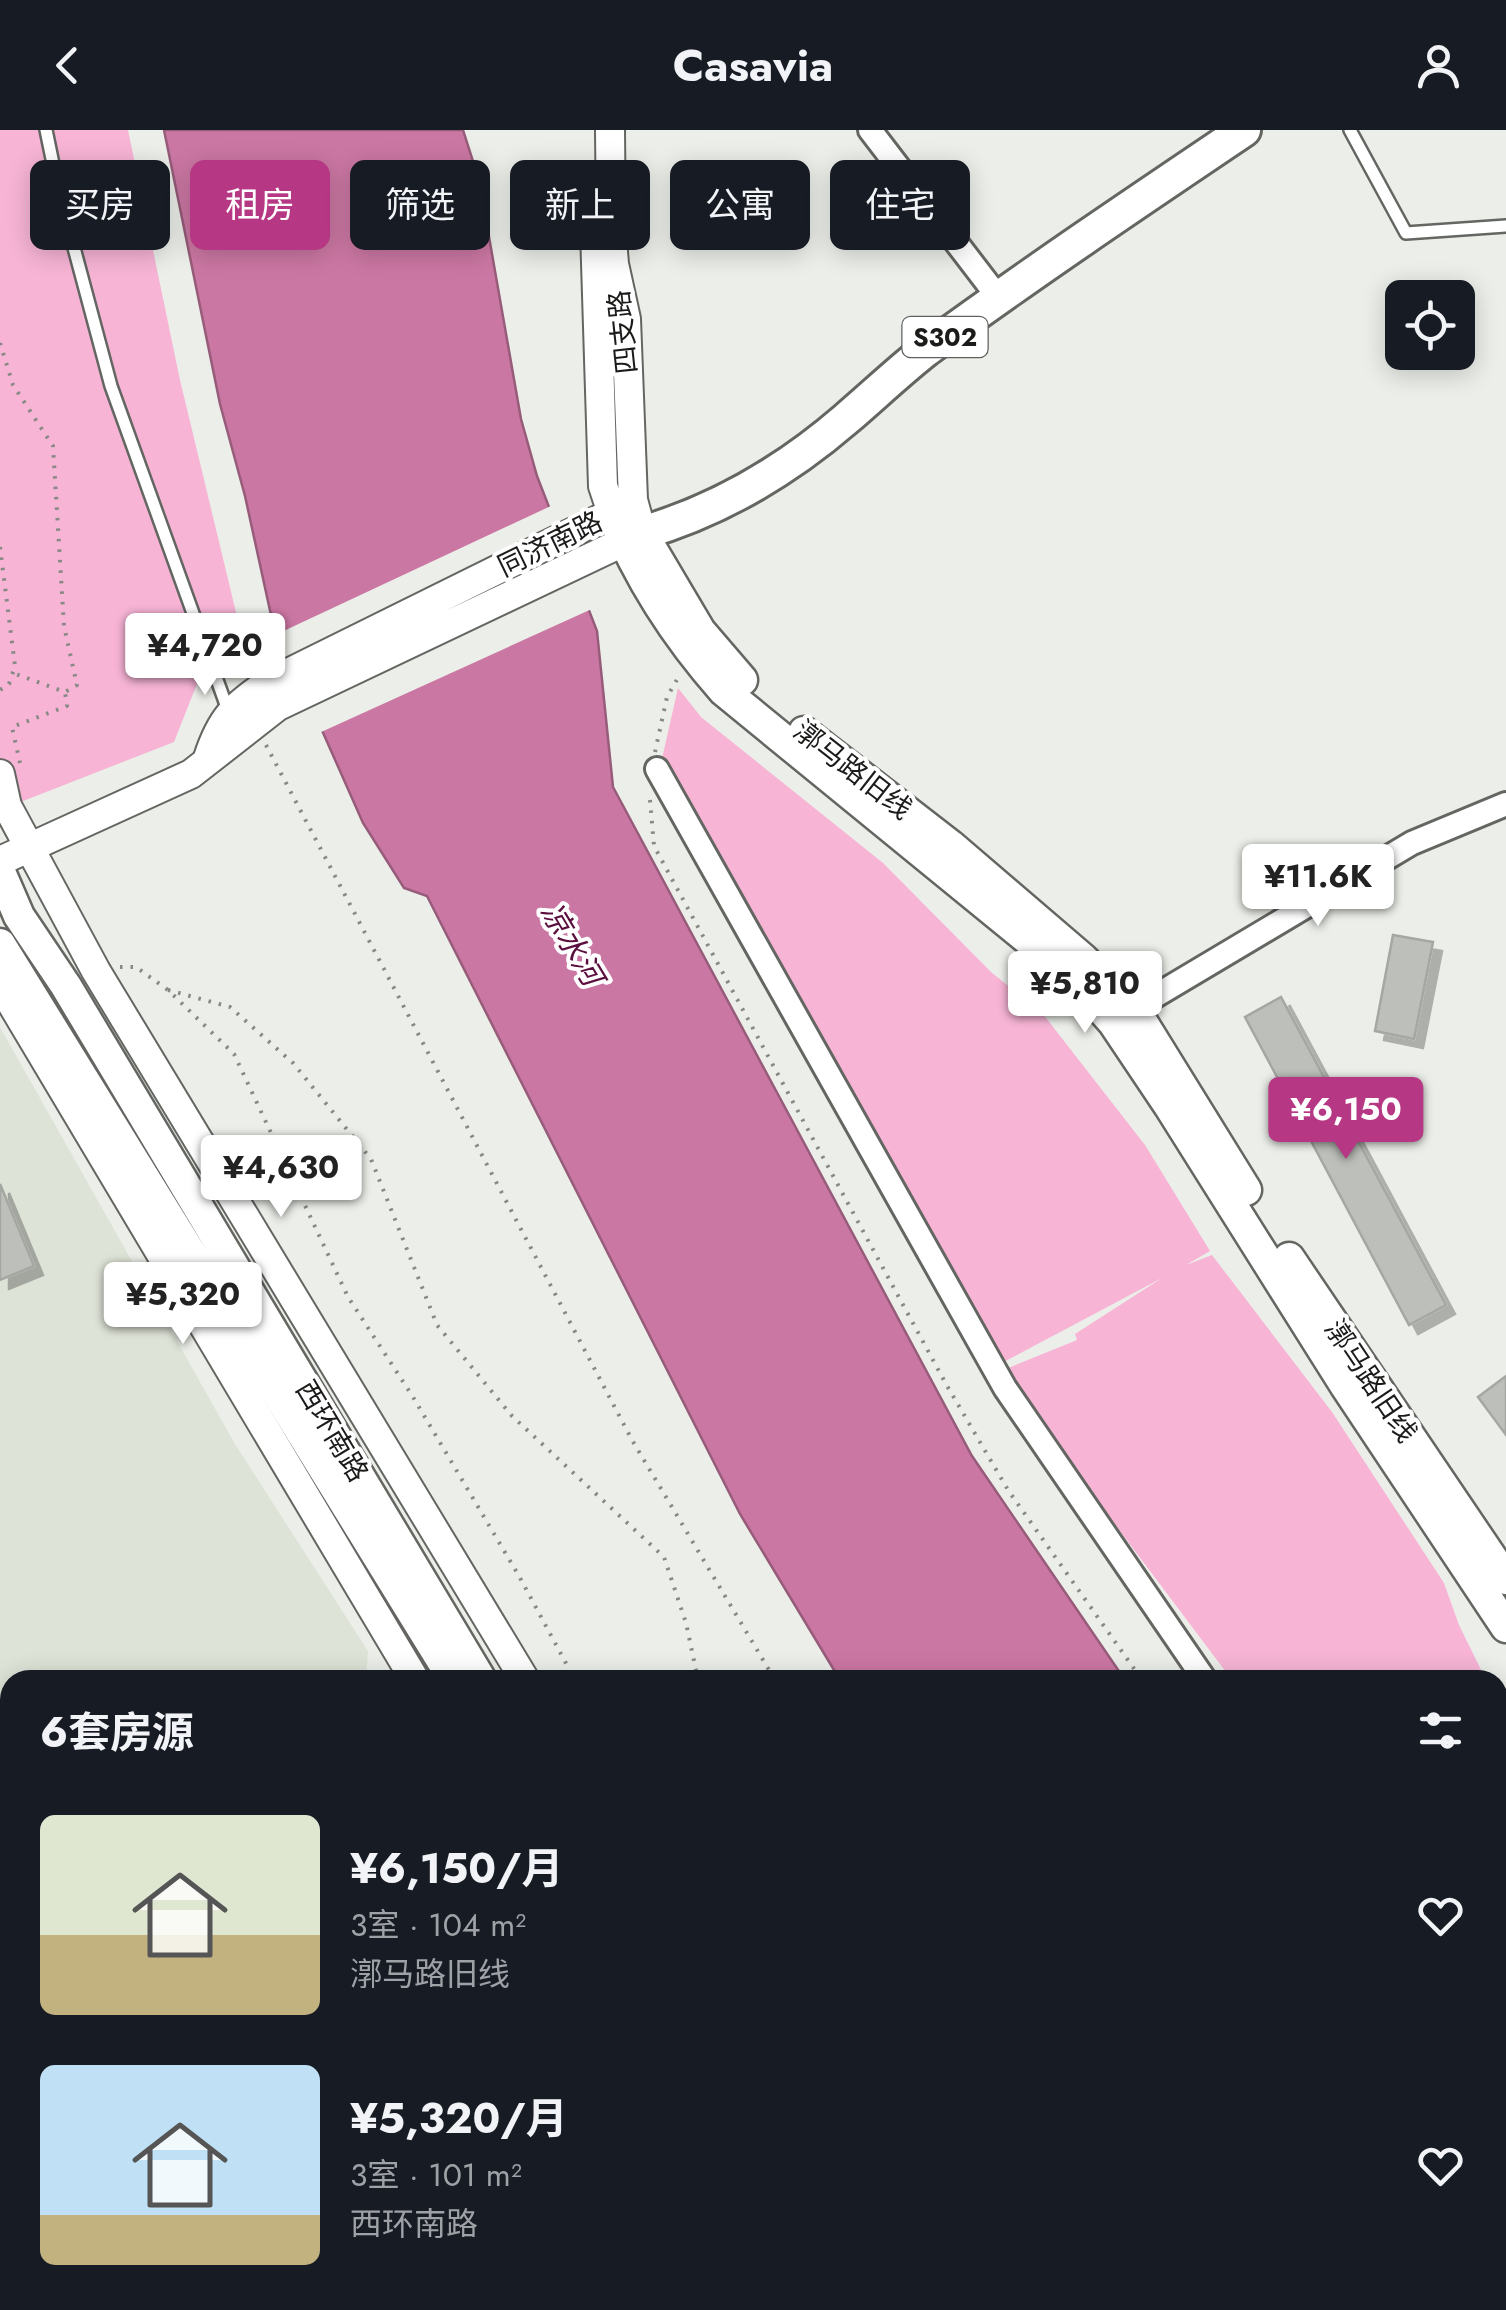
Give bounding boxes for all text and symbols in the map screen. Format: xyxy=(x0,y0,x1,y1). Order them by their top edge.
text: Casavia xyxy=(673,33,833,98)
icon: back xyxy=(40,38,95,93)
icon: person xyxy=(1411,38,1466,93)
chip: 买房 xyxy=(30,160,170,250)
chip: 租房 xyxy=(190,160,330,250)
chip: 筛选 xyxy=(350,160,490,250)
chip: 新上 xyxy=(510,160,650,250)
chip: 公寓 xyxy=(670,160,810,250)
chip: 住宅 xyxy=(830,160,970,250)
map controls xyxy=(1385,280,1475,370)
button: locate xyxy=(1385,280,1475,370)
street label: 四支路 xyxy=(598,288,648,376)
road number: S302 xyxy=(902,317,988,357)
street label: 同济南路 xyxy=(491,501,609,587)
pin: ¥4,720 xyxy=(124,613,286,698)
text: ¥4,720 xyxy=(147,622,263,668)
street label: 漷马路旧线 xyxy=(785,711,921,829)
pin: ¥11.6K xyxy=(1237,844,1399,929)
text: ¥11.6K xyxy=(1264,853,1372,899)
water label: 凉水河 xyxy=(530,894,616,998)
pin: ¥5,810 xyxy=(1004,951,1166,1036)
text: ¥5,810 xyxy=(1030,960,1140,1006)
pin: ¥6,150 xyxy=(1265,1077,1427,1162)
text: ¥6,150 xyxy=(1290,1086,1402,1132)
pin: ¥4,630 xyxy=(200,1135,362,1220)
text: ¥4,630 xyxy=(223,1144,339,1190)
pin: ¥5,320 xyxy=(102,1262,264,1347)
text: ¥5,320 xyxy=(126,1271,240,1317)
street label: 漷马路旧线 xyxy=(1315,1311,1427,1451)
street label: 西环南路 xyxy=(286,1372,378,1490)
text: 6套房源 xyxy=(40,1702,194,1763)
icon: filters xyxy=(1413,1703,1468,1758)
text: ¥6,150/月 xyxy=(350,1838,564,1899)
icon: home xyxy=(120,1855,240,1975)
icon: heart xyxy=(1413,1888,1468,1943)
text: 3室 · 104 m² xyxy=(350,1902,526,1948)
text: 漷马路旧线 xyxy=(350,1951,510,1997)
text: ¥5,320/月 xyxy=(350,2088,568,2149)
icon: home xyxy=(120,2105,240,2225)
icon: heart xyxy=(1413,2138,1468,2193)
text: 3室 · 101 m² xyxy=(350,2152,522,2198)
text: 西环南路 xyxy=(350,2201,478,2247)

